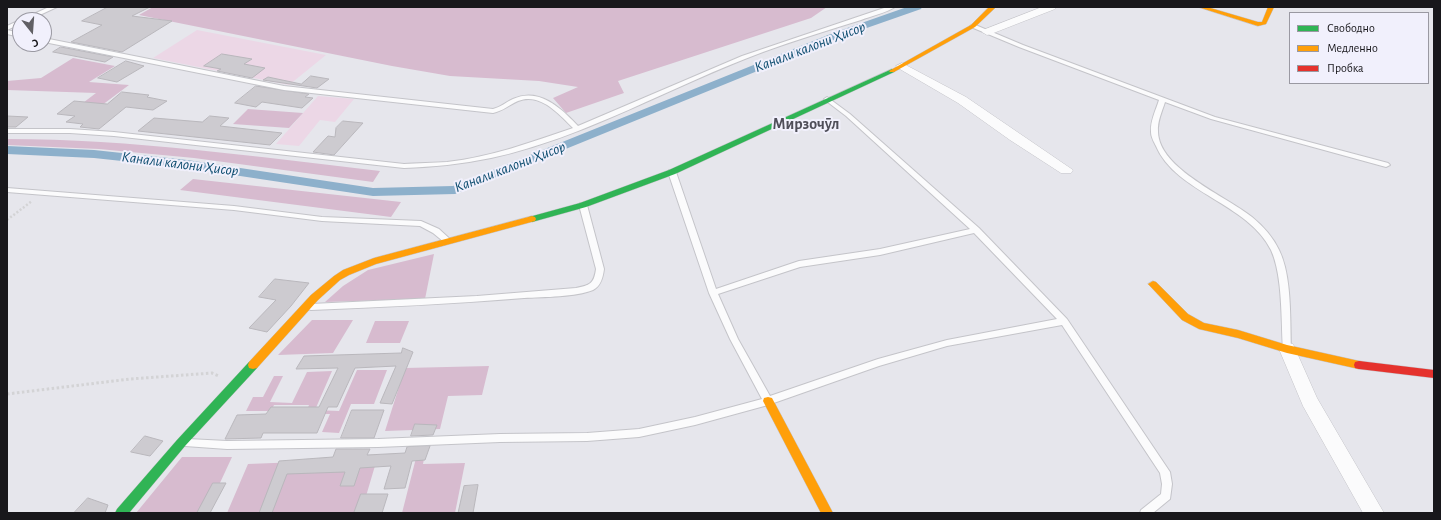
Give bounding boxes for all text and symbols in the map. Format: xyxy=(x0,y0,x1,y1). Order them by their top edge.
north arrow xyxy=(12,12,52,52)
legend xyxy=(1289,12,1429,84)
water label: Канали калони Ҳисор xyxy=(752,18,868,76)
text: Свободно xyxy=(1327,22,1375,34)
text: С xyxy=(31,37,40,49)
text: Медленно xyxy=(1327,42,1378,54)
text: Пробка xyxy=(1327,62,1364,74)
district label: Мирзочӯл xyxy=(772,114,840,134)
water label: Канали калони Ҳисор xyxy=(452,138,568,196)
water label: Канали калони Ҳисор xyxy=(121,148,239,180)

